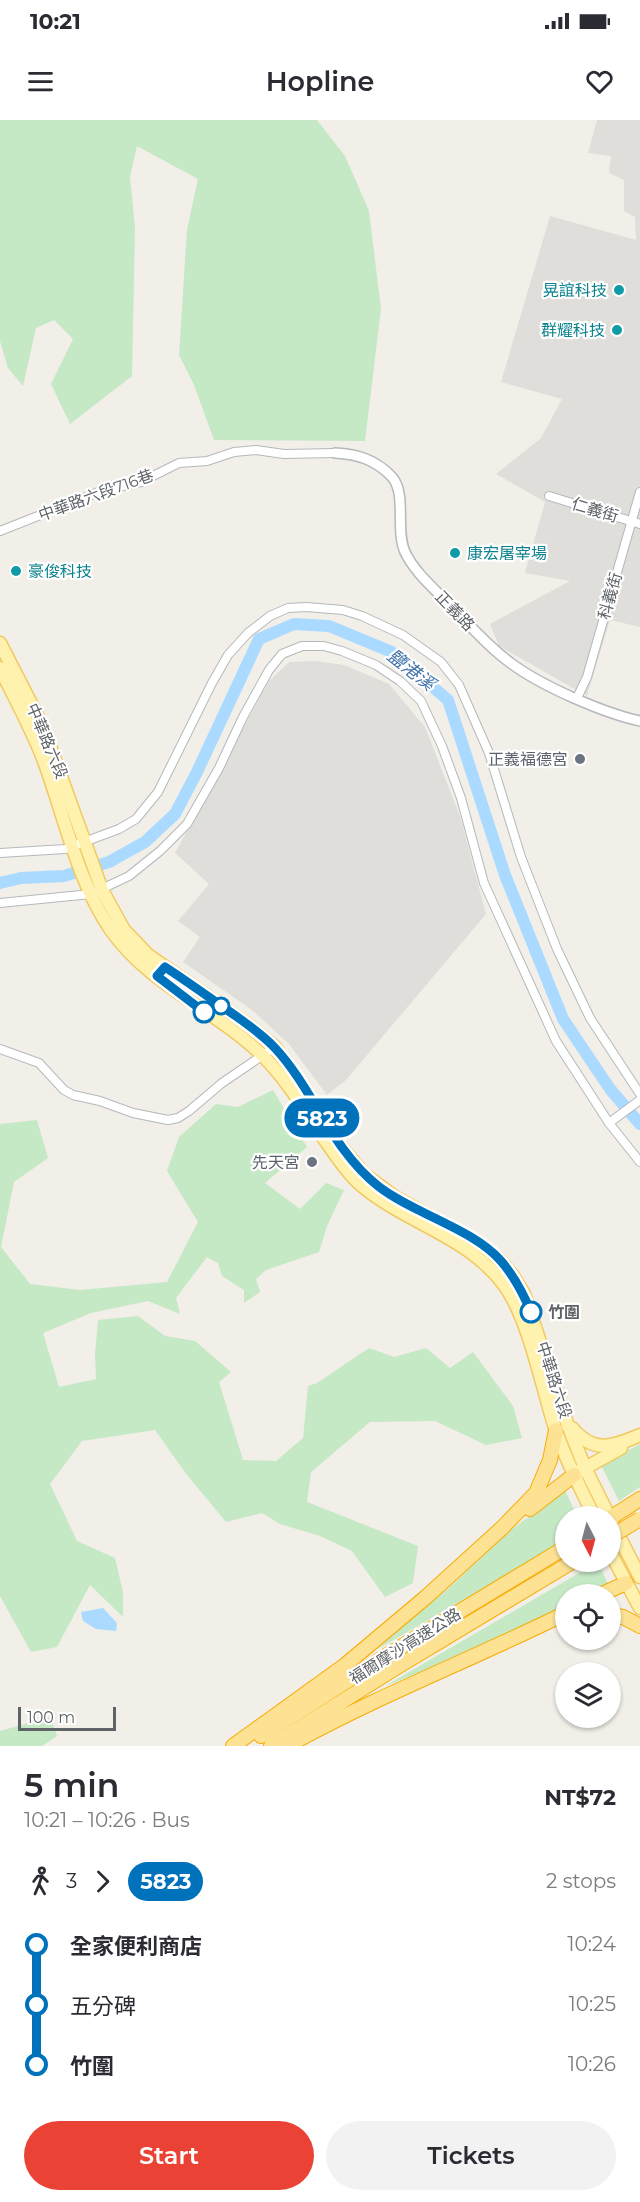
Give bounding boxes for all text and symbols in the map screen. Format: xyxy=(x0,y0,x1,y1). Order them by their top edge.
text: 10:21 xyxy=(30,8,81,35)
icon: menu xyxy=(24,65,57,98)
text: Hopline xyxy=(266,65,374,98)
icon: heart xyxy=(583,65,616,98)
place label: 晃誼科技 xyxy=(543,281,607,300)
marker: 晃誼科技 xyxy=(612,283,626,297)
place label: 群耀科技 xyxy=(541,321,605,340)
marker: 群耀科技 xyxy=(610,323,624,337)
street label: 中華路六段716巷 xyxy=(36,465,156,525)
street label: 仁義街 xyxy=(569,494,621,526)
place label: 康宏屠宰場 xyxy=(467,544,547,563)
marker: 康宏屠宰場 xyxy=(448,546,462,560)
place label: 豪俊科技 xyxy=(28,562,92,581)
marker: 豪俊科技 xyxy=(9,564,23,578)
street label: 科義街 xyxy=(594,570,626,622)
street label: 正義路 xyxy=(431,587,479,635)
water label: 鹽港溪 xyxy=(383,645,441,697)
street label: 中華路六段 xyxy=(23,700,71,782)
place label: 正義福德宮 xyxy=(488,750,568,769)
marker: 正義福德宮 xyxy=(573,752,587,766)
unlabelled marker xyxy=(212,997,230,1015)
unlabelled marker xyxy=(193,1001,215,1023)
line badge: 5823 xyxy=(280,1098,364,1138)
text: 5823 xyxy=(296,1106,348,1131)
place label: 先天宮 xyxy=(252,1153,300,1172)
marker: 先天宮 xyxy=(305,1155,319,1169)
marker: 竹圍 xyxy=(520,1301,542,1323)
place label: 竹圍 xyxy=(548,1303,580,1322)
street label: 中華路六段 xyxy=(533,1339,575,1421)
north arrow xyxy=(555,1506,621,1572)
map controls xyxy=(555,1506,621,1728)
button: locate xyxy=(555,1584,621,1650)
street label: 福爾摩沙高速公路 xyxy=(346,1604,464,1688)
button: layers xyxy=(555,1662,621,1728)
scale bar xyxy=(18,1704,116,1732)
text: 100 m xyxy=(27,1708,75,1727)
text: 5 min xyxy=(24,1765,119,1805)
text: NT$72 xyxy=(544,1784,616,1811)
text: 10:21 – 10:26 · Bus xyxy=(24,1808,190,1832)
icon: walk xyxy=(24,1865,57,1898)
icon: forward xyxy=(86,1865,119,1898)
text: 3 xyxy=(66,1869,77,1893)
text: 5823 xyxy=(140,1869,191,1894)
text: 2 stops xyxy=(546,1869,616,1893)
text: 10:24 xyxy=(567,1932,616,1956)
text: 全家便利商店 xyxy=(70,1933,202,1960)
text: 10:25 xyxy=(569,1992,616,2016)
text: 五分碑 xyxy=(70,1993,136,2020)
text: 10:26 xyxy=(568,2052,616,2076)
text: 竹圍 xyxy=(70,2053,114,2080)
button: Start xyxy=(24,2121,314,2190)
button: Tickets xyxy=(326,2121,616,2190)

